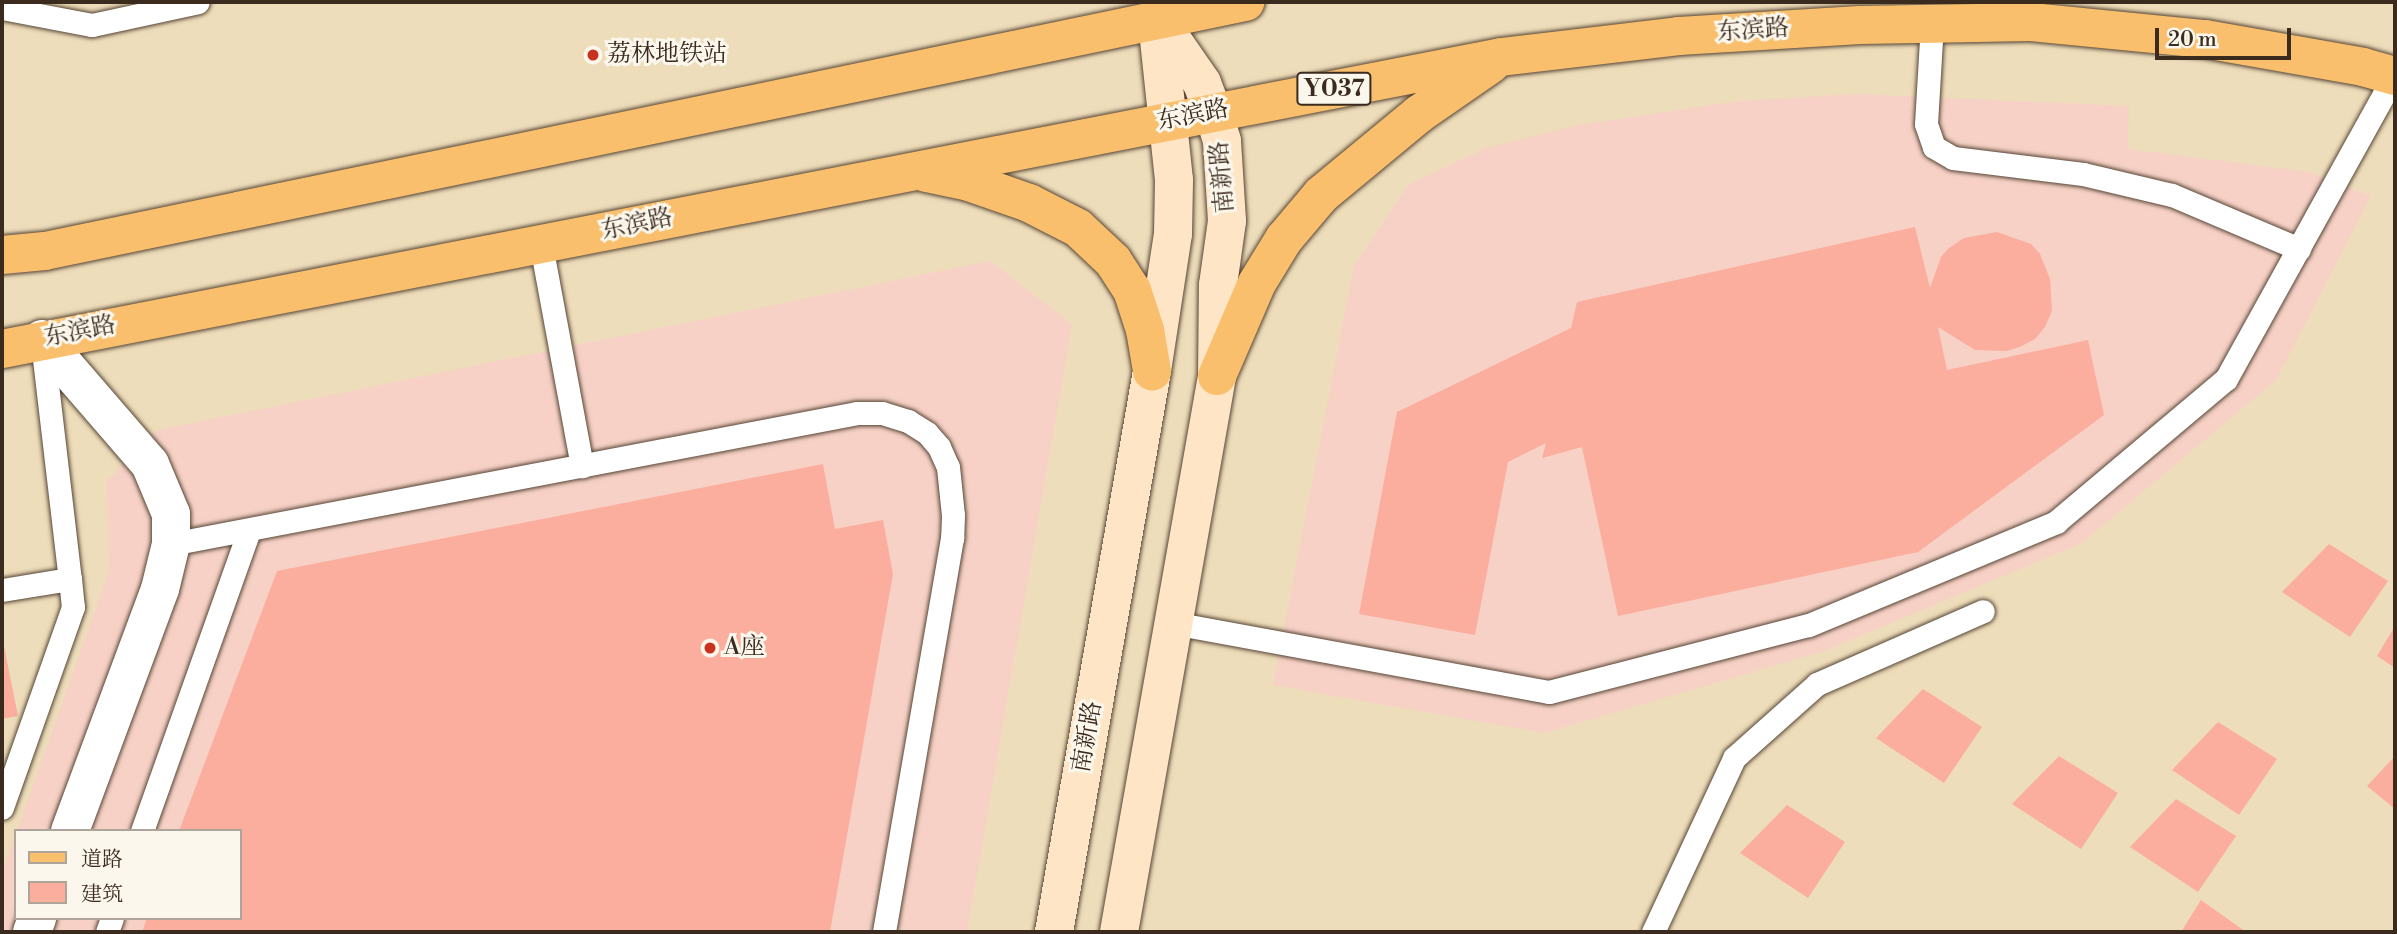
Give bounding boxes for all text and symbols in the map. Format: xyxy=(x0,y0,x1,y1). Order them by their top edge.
street label: 东滨路 xyxy=(1716,14,1790,48)
scale bar xyxy=(2159,14,2296,58)
text: 20 m xyxy=(2168,27,2217,53)
place label: 荔林地铁站 xyxy=(607,41,727,69)
marker: 荔林地铁站 xyxy=(585,47,601,63)
road number: Y037 xyxy=(1296,69,1372,108)
street label: 东滨路 xyxy=(1155,95,1231,137)
street label: 南新路 xyxy=(1206,140,1240,214)
street label: 东滨路 xyxy=(599,203,675,247)
street label: 东滨路 xyxy=(42,311,118,353)
place label: A座 xyxy=(724,634,764,662)
marker: A座 xyxy=(702,640,718,656)
street label: 南新路 xyxy=(1068,699,1108,775)
legend xyxy=(14,829,242,920)
text: 道路 xyxy=(81,847,123,873)
text: 建筑 xyxy=(81,882,123,908)

